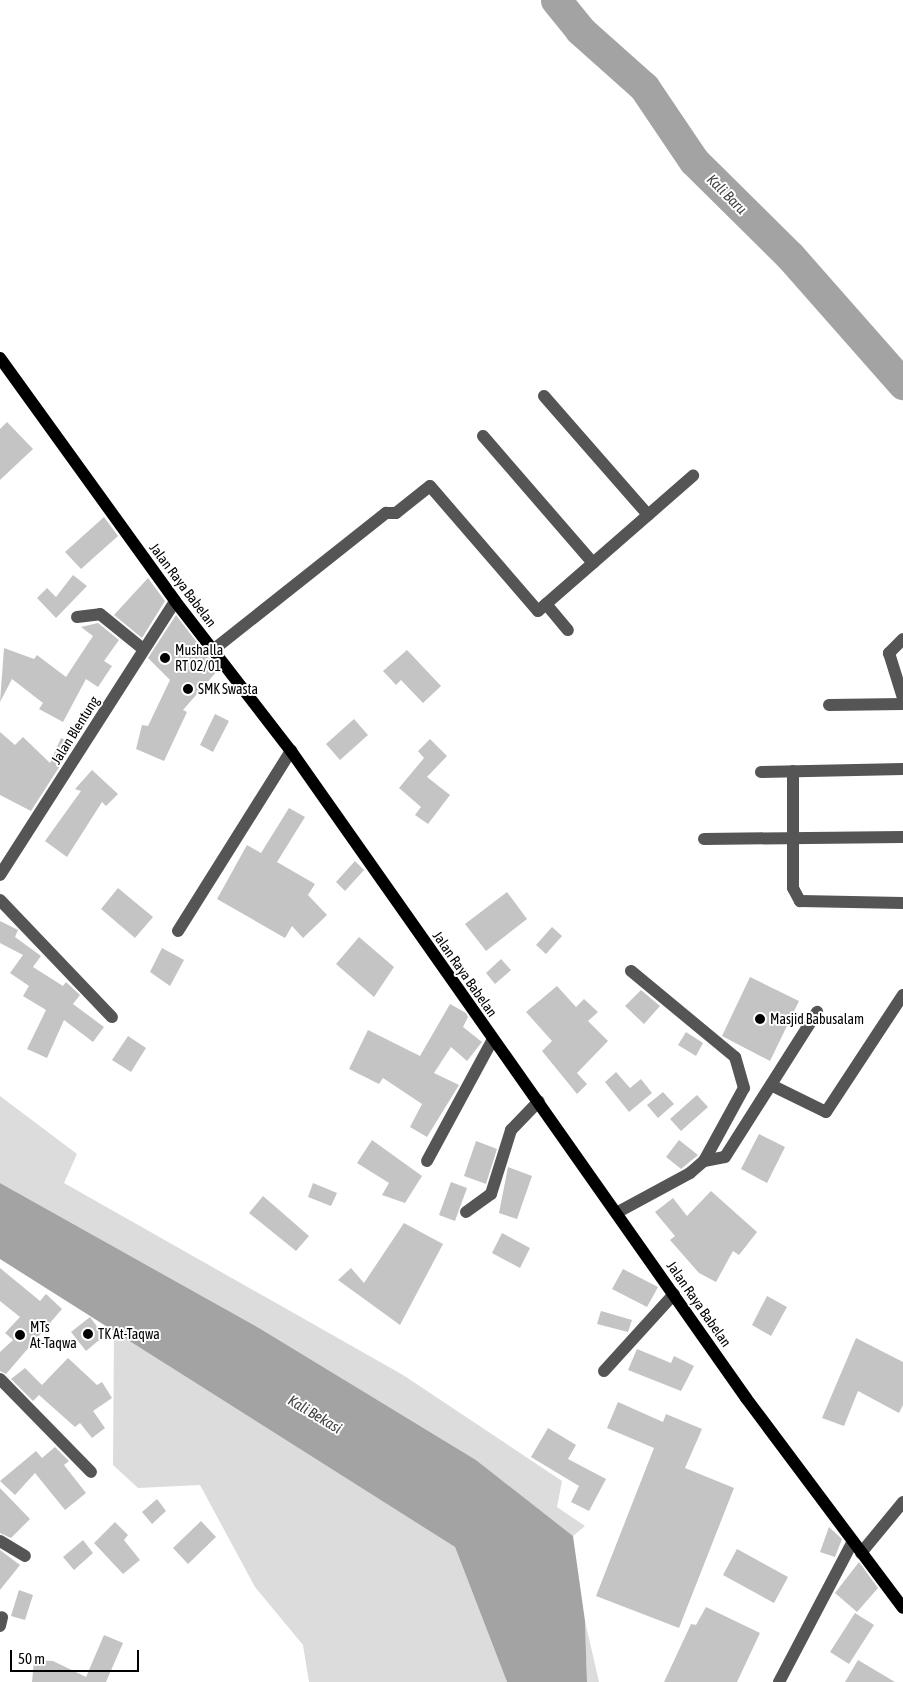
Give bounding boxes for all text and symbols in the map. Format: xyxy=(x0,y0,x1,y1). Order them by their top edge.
water label: Kali Baru xyxy=(703,170,751,218)
street label: Jalan Raya Babelan xyxy=(146,540,220,630)
place label: Mushalla RT 02/01 xyxy=(175,642,223,674)
marker: Mushalla RT 02/01 xyxy=(159,652,171,664)
place label: SMK Swasta xyxy=(198,681,258,697)
marker: SMK Swasta xyxy=(182,683,194,695)
street label: Jalan Blentung xyxy=(48,693,102,767)
street label: Jalan Raya Babelan xyxy=(429,928,501,1020)
place label: Masjid Babusalam xyxy=(770,1011,864,1027)
marker: Masjid Babusalam xyxy=(754,1013,766,1025)
street label: Jalan Raya Babelan xyxy=(663,1258,735,1350)
place label: MTs At-Taqwa xyxy=(30,1319,77,1351)
place label: TK At-Taqwa xyxy=(98,1326,160,1342)
marker: TK At-Taqwa xyxy=(82,1328,94,1340)
marker: MTs At-Taqwa xyxy=(14,1329,26,1341)
water label: Kali Bekasi xyxy=(285,1391,345,1437)
scale bar xyxy=(12,1640,141,1672)
text: 50 m xyxy=(18,1650,45,1667)

